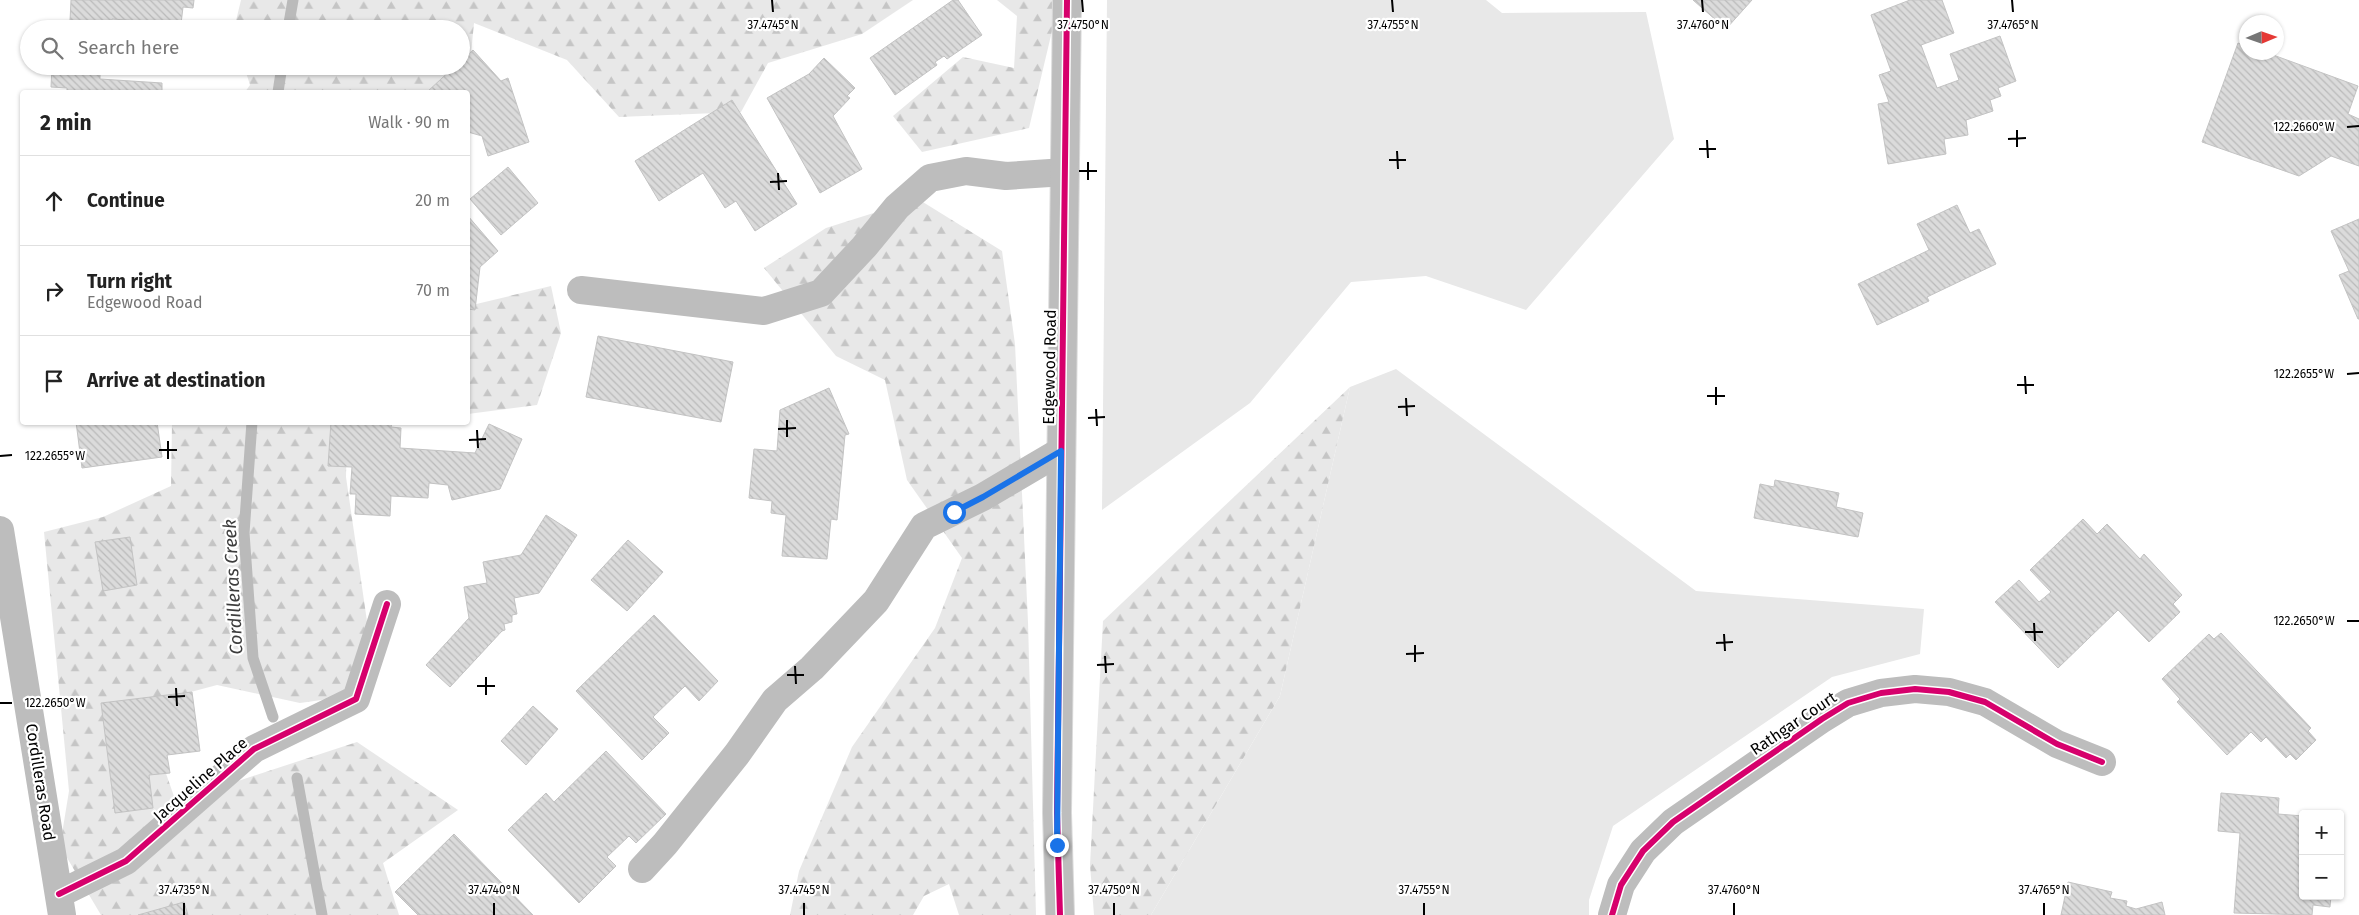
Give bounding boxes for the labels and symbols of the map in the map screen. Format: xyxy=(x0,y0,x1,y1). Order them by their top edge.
north arrow xyxy=(2239,15,2284,60)
text: 37.4745°N xyxy=(747,18,799,32)
text: 37.4750°N xyxy=(1057,18,1109,32)
text: 37.4755°N xyxy=(1367,18,1419,32)
text: 37.4760°N xyxy=(1677,18,1729,32)
text: 37.4765°N xyxy=(1987,18,2039,32)
text: 122.2660°W xyxy=(2273,120,2335,134)
street label: Edgewood Road xyxy=(1039,309,1060,425)
text: 122.2655°W xyxy=(2274,367,2334,381)
text: 122.2655°W xyxy=(25,449,85,463)
route start xyxy=(943,501,966,524)
water label: Cordilleras Creek xyxy=(218,519,248,655)
text: 122.2650°W xyxy=(2273,614,2335,628)
street label: Rathgar Court xyxy=(1747,688,1840,759)
text: 122.2650°W xyxy=(24,696,86,710)
street label: Cordilleras Road xyxy=(22,722,59,842)
street label: Jacqueline Place xyxy=(149,733,251,825)
route end xyxy=(1046,834,1069,857)
text: 37.4735°N xyxy=(158,883,210,897)
text: 37.4740°N xyxy=(468,883,520,897)
text: 37.4745°N xyxy=(778,883,830,897)
text: 37.4750°N xyxy=(1088,883,1140,897)
text: 37.4755°N xyxy=(1398,883,1450,897)
text: 37.4760°N xyxy=(1708,883,1760,897)
text: 37.4765°N xyxy=(2018,883,2070,897)

